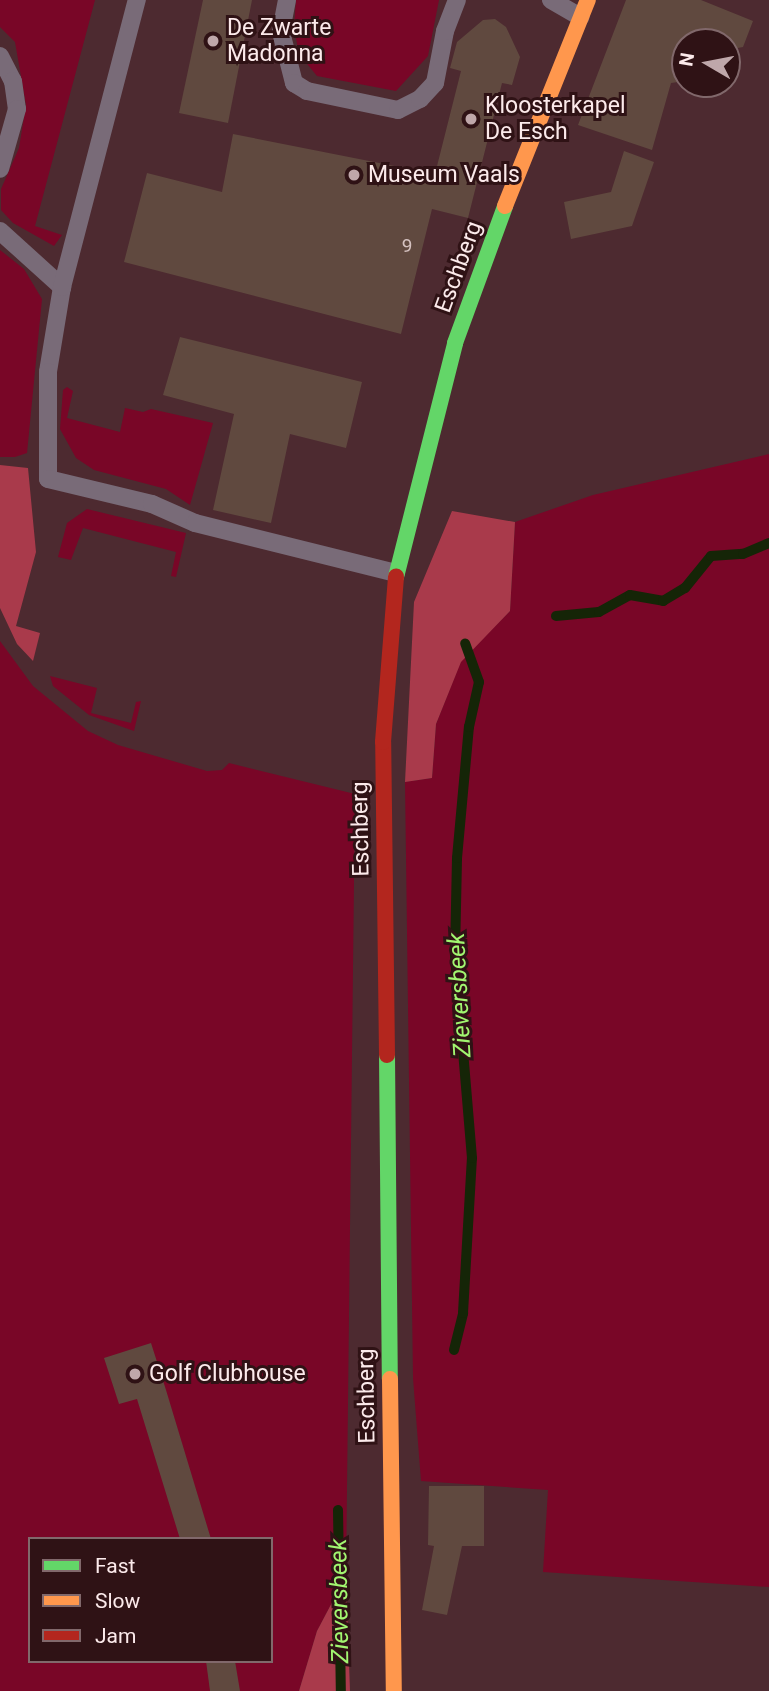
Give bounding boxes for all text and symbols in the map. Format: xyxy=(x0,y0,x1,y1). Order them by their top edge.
place label: De Zwarte Madonna xyxy=(227,14,331,68)
north arrow xyxy=(671,28,741,98)
marker: De Zwarte Madonna xyxy=(205,33,221,49)
text: N xyxy=(674,51,699,68)
place label: Kloosterkapel De Esch xyxy=(485,92,626,146)
marker: Kloosterkapel De Esch xyxy=(463,111,479,127)
place label: Museum Vaals xyxy=(368,161,520,189)
marker: Museum Vaals xyxy=(346,167,362,183)
street label: Eschberg xyxy=(430,218,488,316)
house number: 9 xyxy=(402,235,412,257)
street label: Eschberg xyxy=(346,781,376,877)
water label: Zieversbeek xyxy=(442,932,478,1058)
street label: Eschberg xyxy=(352,1348,382,1444)
place label: Golf Clubhouse xyxy=(149,1360,306,1388)
marker: Golf Clubhouse xyxy=(127,1366,143,1382)
legend xyxy=(28,1537,273,1663)
water label: Zieversbeek xyxy=(325,1538,355,1664)
text: Fast xyxy=(95,1554,135,1578)
text: Slow xyxy=(95,1589,140,1613)
text: Jam xyxy=(95,1624,136,1648)

